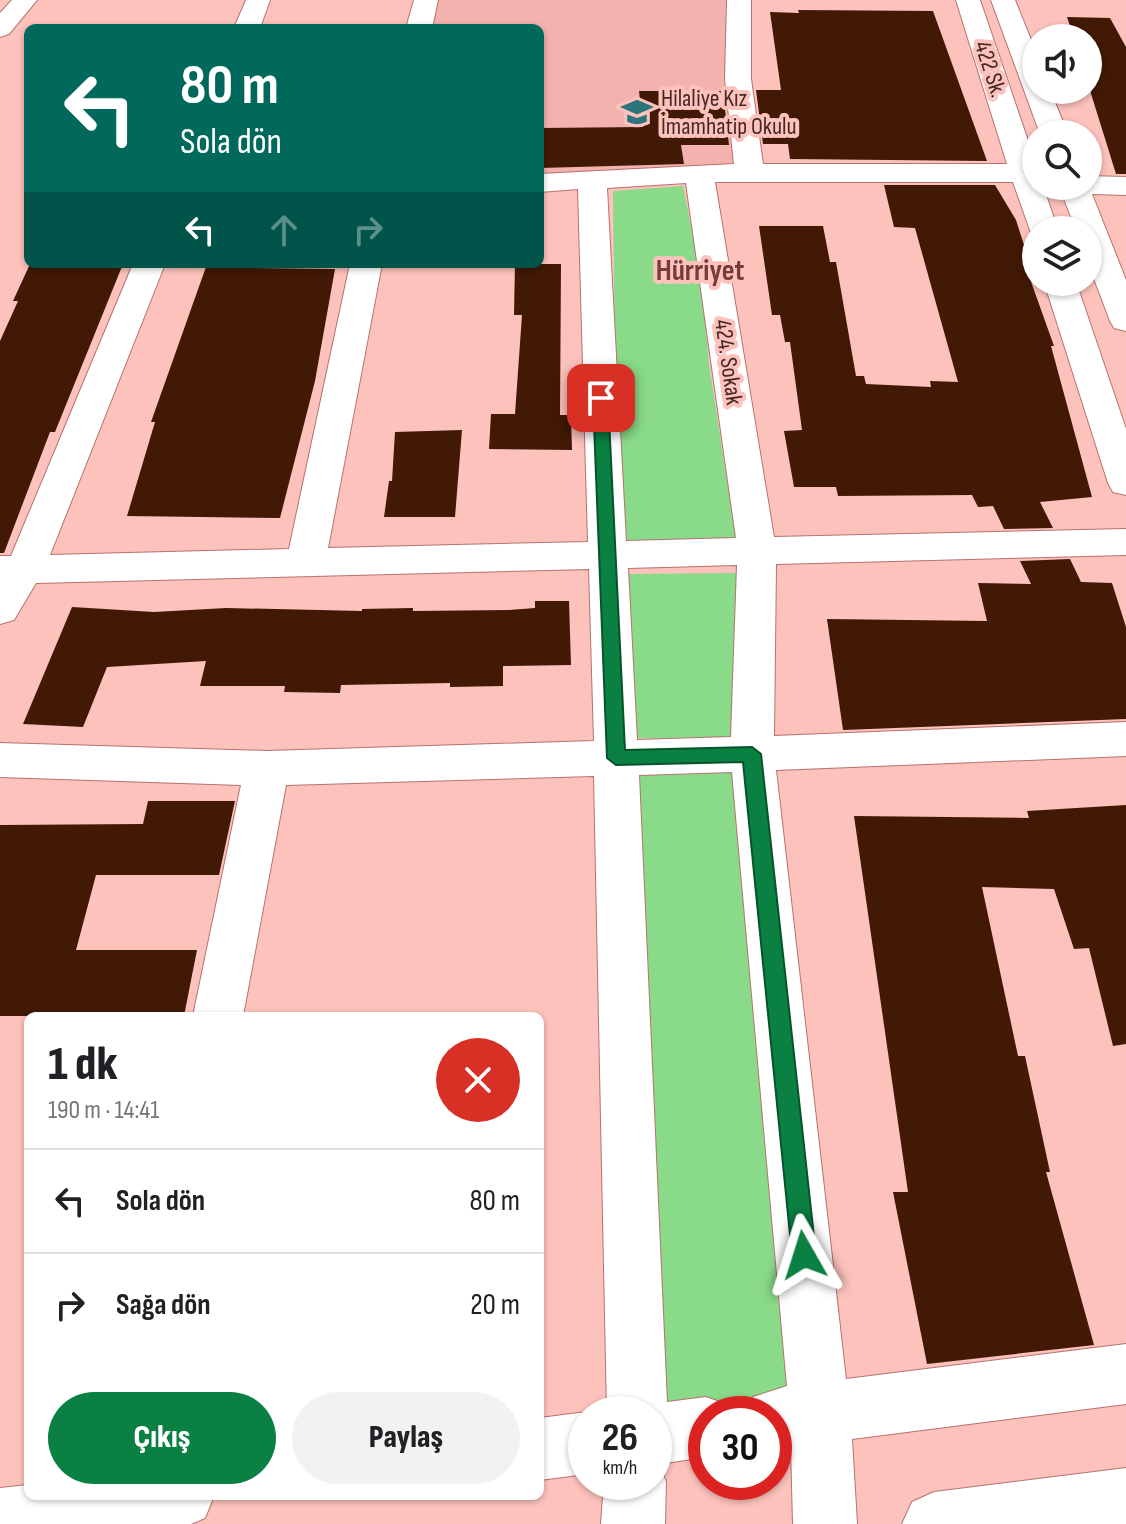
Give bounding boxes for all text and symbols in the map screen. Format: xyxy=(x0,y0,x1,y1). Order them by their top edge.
map controls xyxy=(1022,24,1102,296)
button: sound xyxy=(1022,24,1102,104)
street label: 422 Sk. xyxy=(968,37,1013,101)
text: 80 m xyxy=(180,53,279,120)
icon: left xyxy=(48,56,152,160)
place label: Hilaliye Kız İmamhatip Okulu xyxy=(661,84,796,141)
school or university icon: Hilaliye Kız İmamhatip Okulu xyxy=(620,95,654,129)
button: search xyxy=(1022,120,1102,200)
text: Sola dön xyxy=(180,121,282,164)
icon: left xyxy=(178,208,222,252)
icon: ahead xyxy=(262,208,306,252)
icon: right xyxy=(346,208,390,252)
button: layers xyxy=(1022,216,1102,296)
district label: Hürriyet xyxy=(656,253,744,289)
street label: 424. Sokak xyxy=(708,317,749,407)
pin xyxy=(567,364,635,432)
icon: arrive xyxy=(579,376,623,420)
text: 1 dk xyxy=(48,1036,118,1093)
button: close xyxy=(436,1038,520,1122)
text: 190 m · 14:41 xyxy=(48,1095,159,1126)
icon: left xyxy=(48,1179,92,1223)
text: Sola dön xyxy=(116,1183,205,1219)
text: 80 m xyxy=(469,1183,520,1219)
position arrow xyxy=(762,1213,846,1297)
icon: right xyxy=(48,1283,92,1327)
text: Sağa dön xyxy=(116,1287,211,1323)
text: 20 m xyxy=(470,1287,520,1323)
button: Çıkış xyxy=(48,1392,276,1484)
button: Paylaş xyxy=(292,1392,520,1484)
speed limit sign: 30 xyxy=(688,1396,792,1500)
text: 26 xyxy=(602,1414,638,1462)
text: km/h xyxy=(603,1456,637,1480)

